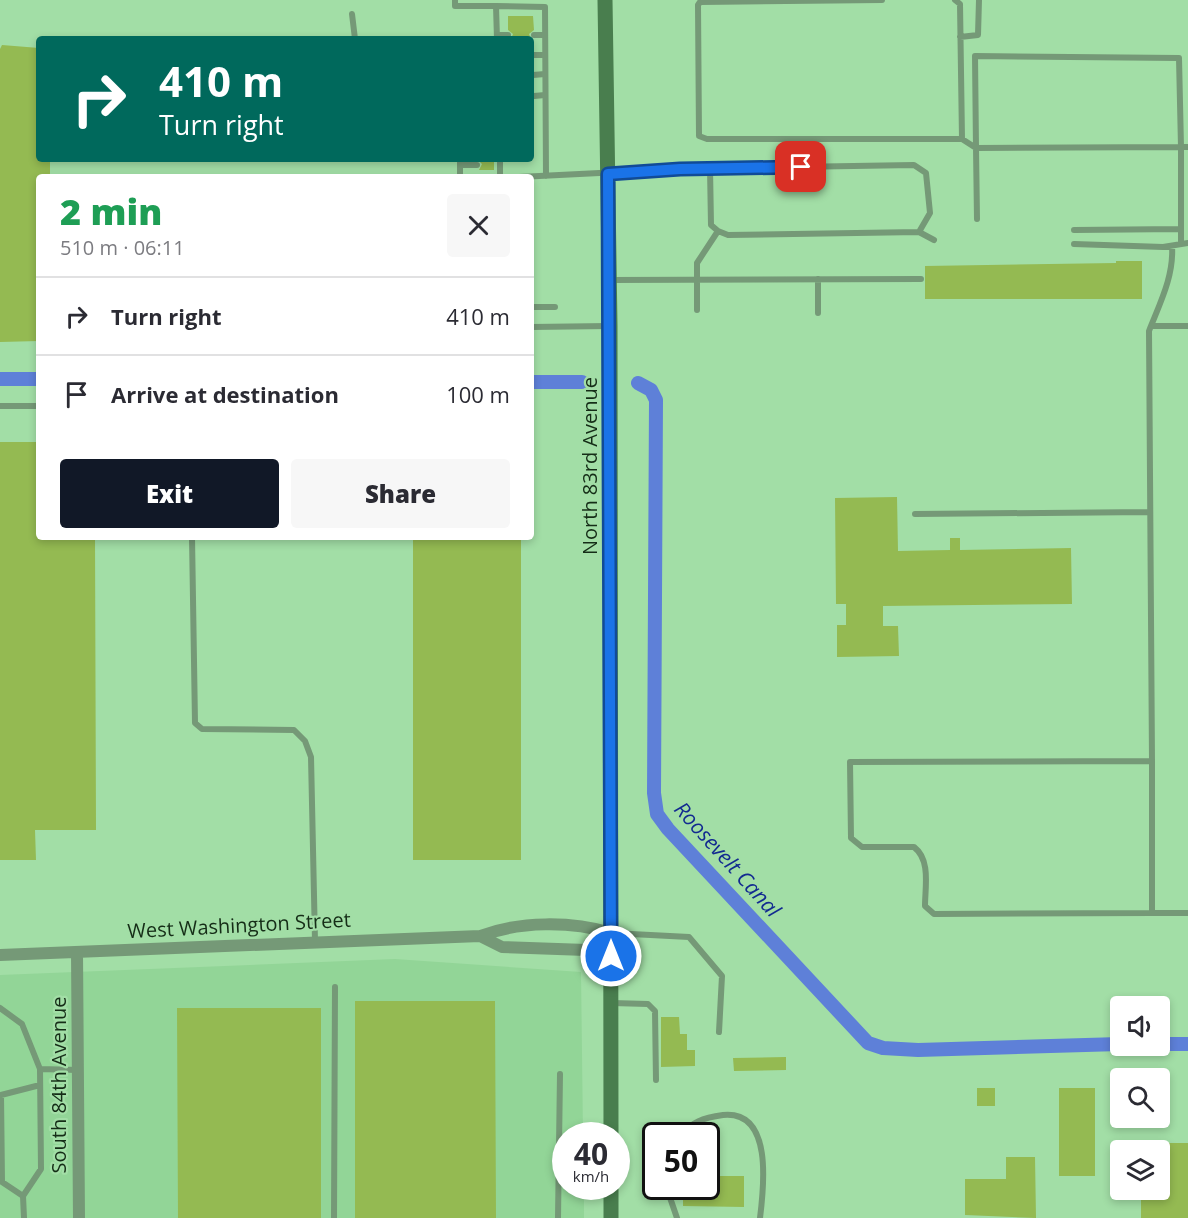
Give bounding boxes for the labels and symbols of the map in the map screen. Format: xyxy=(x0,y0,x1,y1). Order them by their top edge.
pin xyxy=(775,141,826,192)
street label: North 83rd Avenue xyxy=(576,377,603,555)
water label: Roosevelt Canal xyxy=(669,795,788,923)
street label: West Washington Street xyxy=(127,906,351,944)
position arrow xyxy=(579,924,643,988)
street label: South 84th Avenue xyxy=(45,997,72,1173)
speed limit sign: 50 xyxy=(642,1122,720,1200)

